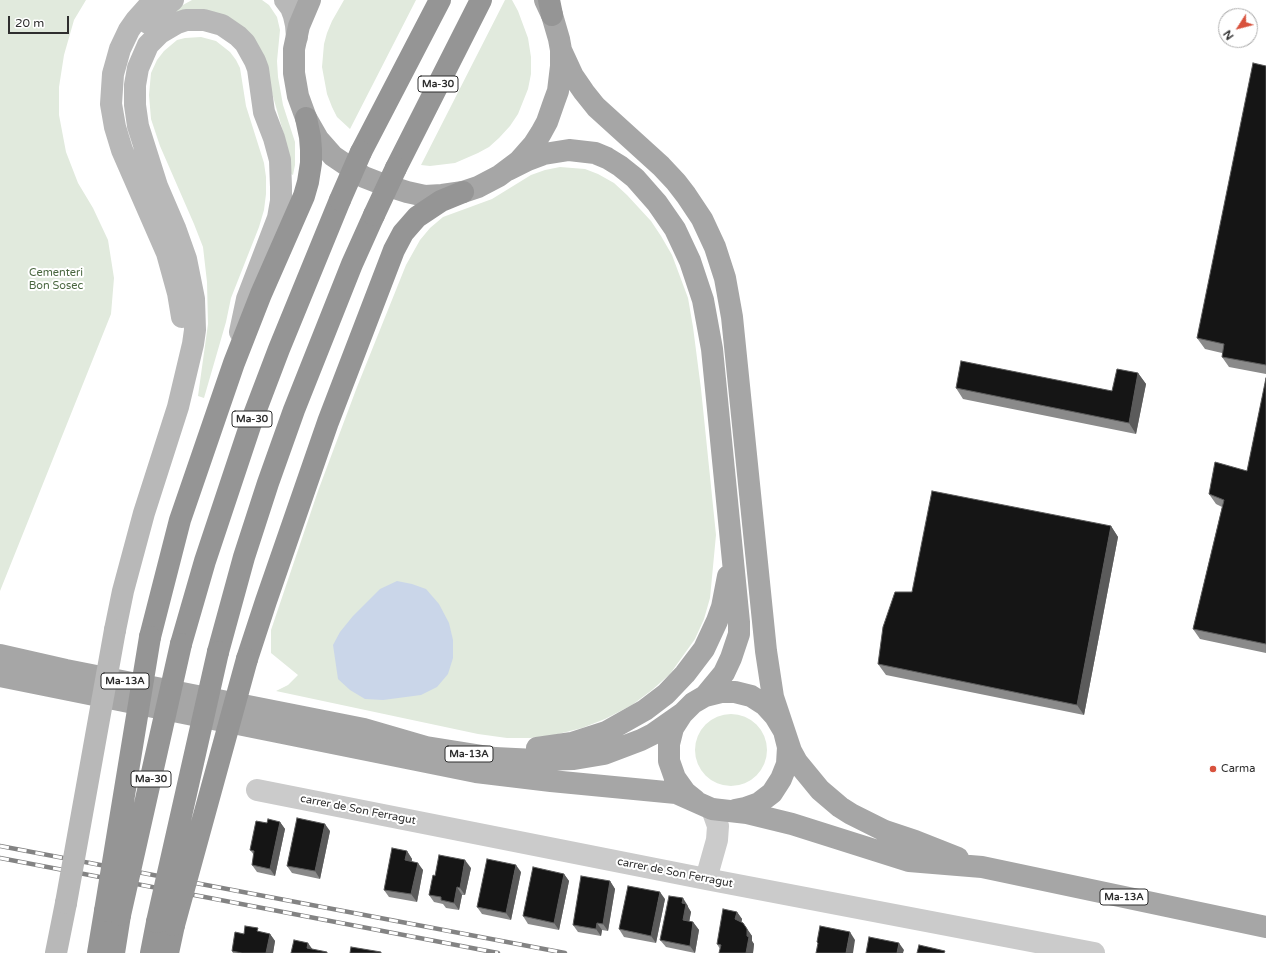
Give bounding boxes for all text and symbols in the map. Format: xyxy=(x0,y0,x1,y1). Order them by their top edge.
scale bar xyxy=(10,8,71,34)
north arrow xyxy=(1218,8,1258,48)
text: 20 m xyxy=(15,16,44,30)
text: N xyxy=(1221,27,1237,42)
road number: Ma-30 xyxy=(418,76,458,92)
park label: Cementeri Bon Sosec xyxy=(29,266,83,292)
road number: Ma-30 xyxy=(232,411,272,427)
road number: Ma-13A xyxy=(101,673,149,689)
road number: Ma-13A xyxy=(445,746,493,762)
place label: Carma xyxy=(1221,762,1255,776)
marker: Carma xyxy=(1208,764,1218,774)
road number: Ma-30 xyxy=(131,771,171,787)
street label: carrer de Son Ferragut xyxy=(299,792,417,828)
street label: carrer de Son Ferragut xyxy=(616,855,734,891)
road number: Ma-13A xyxy=(1100,889,1148,905)

